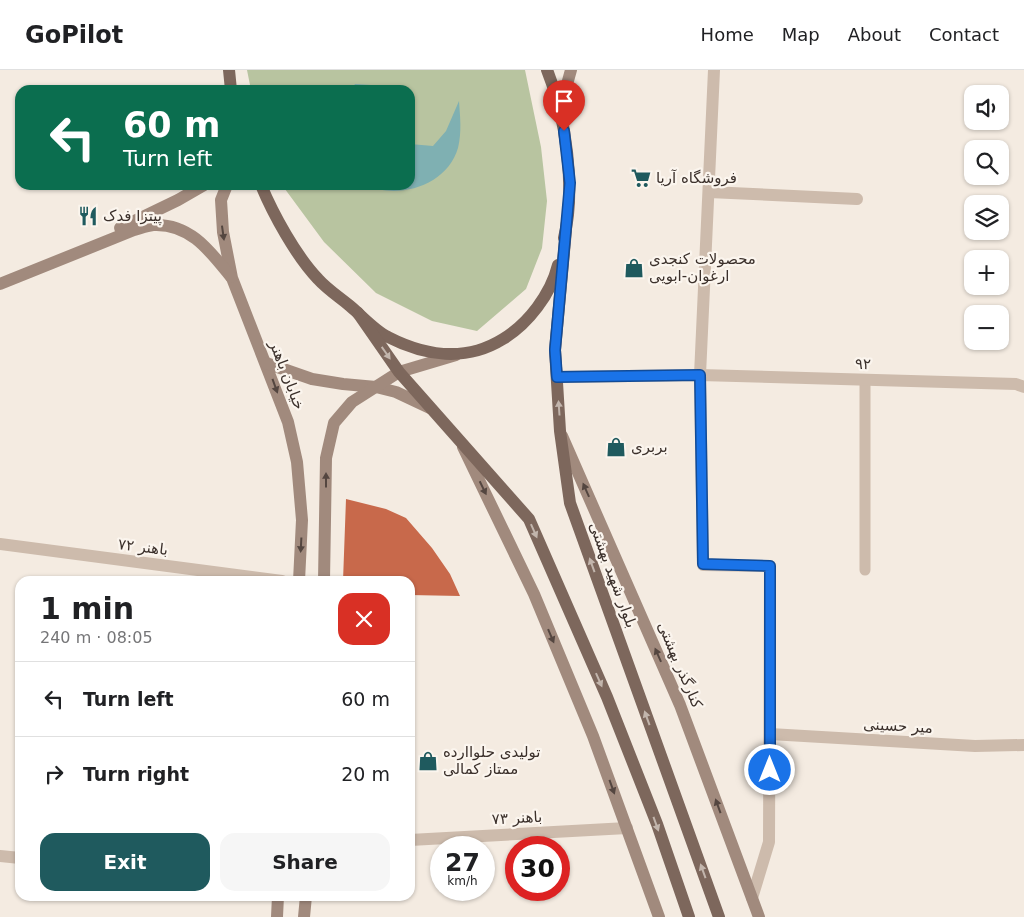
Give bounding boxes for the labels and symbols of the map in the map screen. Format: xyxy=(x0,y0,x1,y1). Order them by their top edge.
pin xyxy=(543,80,585,131)
supermarket icon: فروشگاه آریا xyxy=(630,167,652,189)
place label: فروشگاه آریا xyxy=(656,169,737,187)
restaurant icon: پیتزا فدک xyxy=(77,205,99,227)
place label: پیتزا فدک xyxy=(103,207,162,226)
one-way arrow xyxy=(219,225,227,241)
place label: محصولات کنجدی ارغوان-ابویی xyxy=(649,250,756,285)
shop icon: محصولات کنجدی ارغوان-ابویی xyxy=(623,257,645,279)
street label: خیابان باهنر xyxy=(265,337,308,412)
one-way arrow xyxy=(381,346,391,360)
street label: ۹۲ xyxy=(855,355,871,373)
one-way arrow xyxy=(271,379,279,394)
one-way arrow xyxy=(554,399,562,415)
shop icon: بربری xyxy=(605,436,627,458)
place label: بربری xyxy=(631,438,668,456)
one-way arrow xyxy=(322,472,330,488)
one-way arrow xyxy=(479,481,487,496)
one-way arrow xyxy=(581,483,589,497)
street label: بلوار شهید بهشتی xyxy=(586,520,640,630)
one-way arrow xyxy=(530,524,538,538)
street label: باهنر ۷۲ xyxy=(117,535,169,559)
one-way arrow xyxy=(297,537,305,553)
one-way arrow xyxy=(588,558,595,573)
street label: کنارگذر بهشتی xyxy=(654,619,707,712)
one-way arrow xyxy=(548,629,556,643)
one-way arrow xyxy=(654,648,662,662)
one-way arrow xyxy=(596,673,604,687)
one-way arrow xyxy=(643,711,650,726)
street label: میر حسینی xyxy=(863,715,933,737)
place label: تولیدی حلواارده ممتاز کمالی xyxy=(443,743,541,778)
position arrow xyxy=(743,743,795,795)
shop icon: تولیدی حلواارده ممتاز کمالی xyxy=(417,750,439,772)
one-way arrow xyxy=(609,779,616,794)
one-way arrow xyxy=(714,798,722,813)
street label: باهنر ۷۳ xyxy=(491,808,543,828)
one-way arrow xyxy=(652,817,660,832)
speed limit sign: 30 xyxy=(505,836,570,901)
one-way arrow xyxy=(699,863,707,878)

